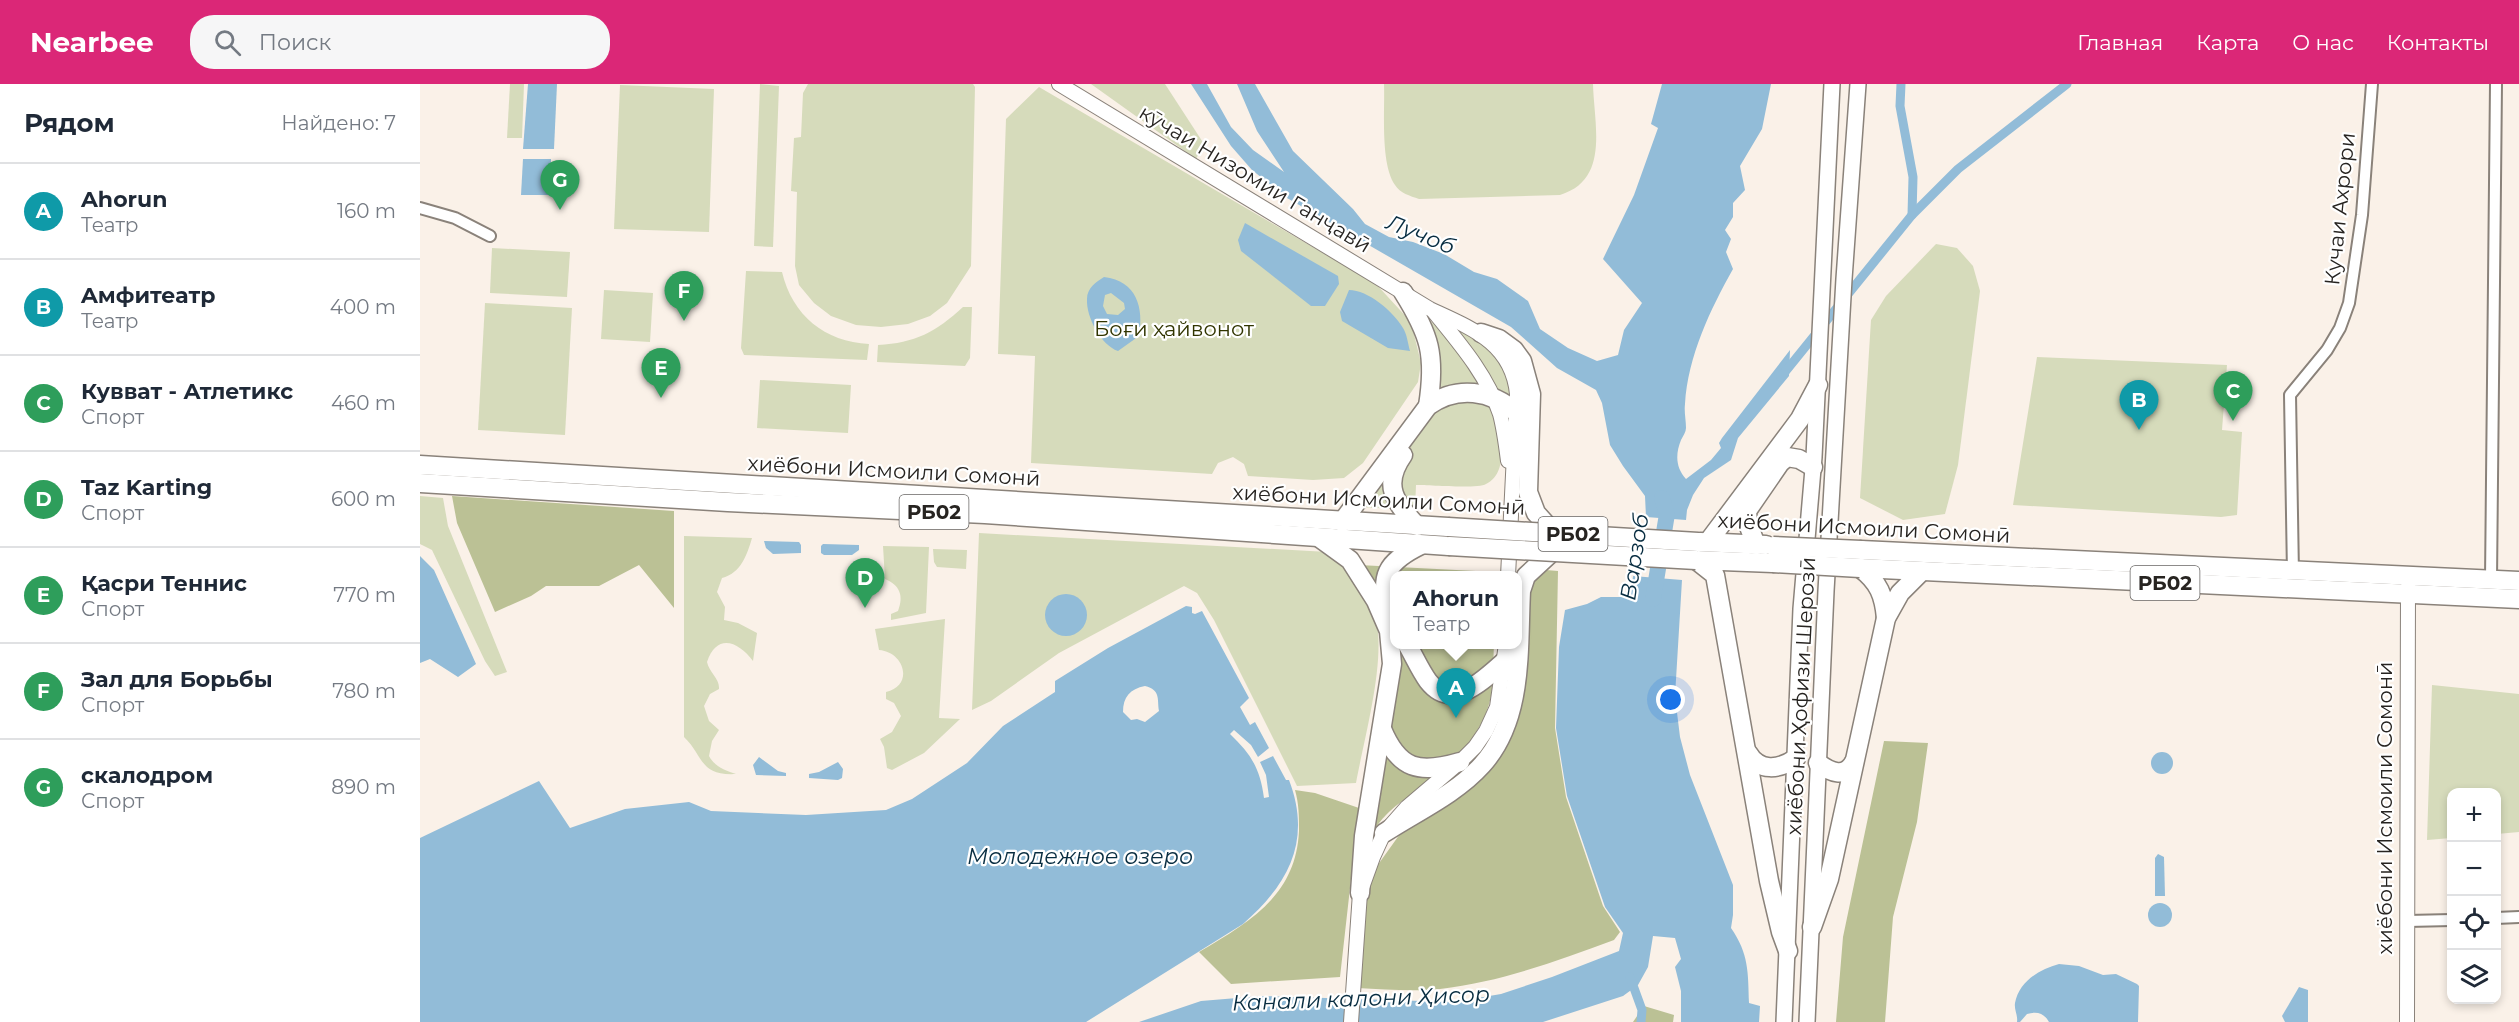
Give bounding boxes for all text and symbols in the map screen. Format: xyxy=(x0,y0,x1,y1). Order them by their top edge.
search box xyxy=(190,15,610,69)
text: Nearbee xyxy=(30,25,154,59)
icon: search xyxy=(211,26,244,59)
text: Поиск xyxy=(259,29,331,56)
text: Главная xyxy=(2077,30,2163,55)
text: Карта xyxy=(2196,30,2259,55)
text: О нас xyxy=(2292,30,2354,55)
text: Контакты xyxy=(2387,30,2489,55)
street label: кӯчаи Низомии Ганҷавӣ xyxy=(1135,99,1376,258)
text: Рядом xyxy=(24,107,115,139)
text: Найдено: 7 xyxy=(281,111,396,135)
street label: Кучаи Ахрори xyxy=(2319,131,2360,286)
pin: G xyxy=(540,160,580,210)
text: Ahorun xyxy=(81,186,167,213)
text: A xyxy=(36,199,51,223)
text: 160 m xyxy=(337,199,396,223)
water label: Лучоб xyxy=(1382,208,1459,261)
text: Театр xyxy=(81,213,139,237)
pin: F xyxy=(664,272,704,321)
text: Aмфитеатр xyxy=(81,282,216,309)
text: B xyxy=(36,295,51,319)
text: 400 m xyxy=(330,295,396,319)
text: Театр xyxy=(81,309,139,333)
park label: Боғи ҳайвонот xyxy=(1094,316,1254,341)
pin: E xyxy=(642,348,680,398)
pin: C xyxy=(2214,372,2252,421)
text: Кувват - Атлетикс xyxy=(81,378,293,405)
pin: B xyxy=(2120,380,2158,430)
text: C xyxy=(36,391,51,415)
text: 460 m xyxy=(331,391,396,415)
text: Спорт xyxy=(81,405,144,429)
street label: хиёбони Исмоили Сомонӣ xyxy=(747,450,1041,491)
text: Taz Karting xyxy=(81,474,212,501)
street label: хиёбони Исмоили Сомонӣ xyxy=(1232,479,1526,520)
text: D xyxy=(35,487,52,511)
text: 600 m xyxy=(331,487,396,511)
road number: РБ02 xyxy=(900,495,968,529)
text: Спорт xyxy=(81,501,144,525)
street label: хиёбони Исмоили Сомонӣ xyxy=(1717,507,2011,548)
water label: Варзоб xyxy=(1614,512,1655,602)
road number: РБ02 xyxy=(1538,517,1608,551)
street label: хиёбони Ҳофизи Шерозӣ xyxy=(1781,556,1820,836)
pin: D xyxy=(846,558,884,608)
road number: РБ02 xyxy=(2130,566,2200,600)
text: Қасри Теннис xyxy=(81,570,247,597)
popup xyxy=(1390,571,1522,649)
text: E xyxy=(37,583,50,607)
text: 770 m xyxy=(333,583,396,607)
text: Ahorun xyxy=(1413,585,1499,612)
text: Спорт xyxy=(81,597,144,621)
text: Театр xyxy=(1413,612,1470,636)
street label: хиёбони Исмоили Сомонӣ xyxy=(2372,661,2397,955)
text: Зал для Борьбы xyxy=(81,666,273,693)
pin: A xyxy=(1436,668,1476,718)
text: F xyxy=(37,679,50,703)
text: 780 m xyxy=(332,679,396,703)
your location xyxy=(1656,685,1685,714)
text: Спорт xyxy=(81,693,144,717)
text: скалодром xyxy=(81,762,213,789)
text: G xyxy=(36,775,51,799)
text: 890 m xyxy=(331,775,396,799)
map controls xyxy=(2447,788,2501,1004)
button: + xyxy=(2447,788,2501,842)
text: Спорт xyxy=(81,789,144,813)
button: − xyxy=(2447,842,2501,896)
water label: Молодежное озеро xyxy=(967,843,1193,870)
button: locate xyxy=(2447,896,2501,950)
button: layers xyxy=(2447,950,2501,1004)
water label: Канали калони Ҳисор xyxy=(1232,981,1490,1016)

